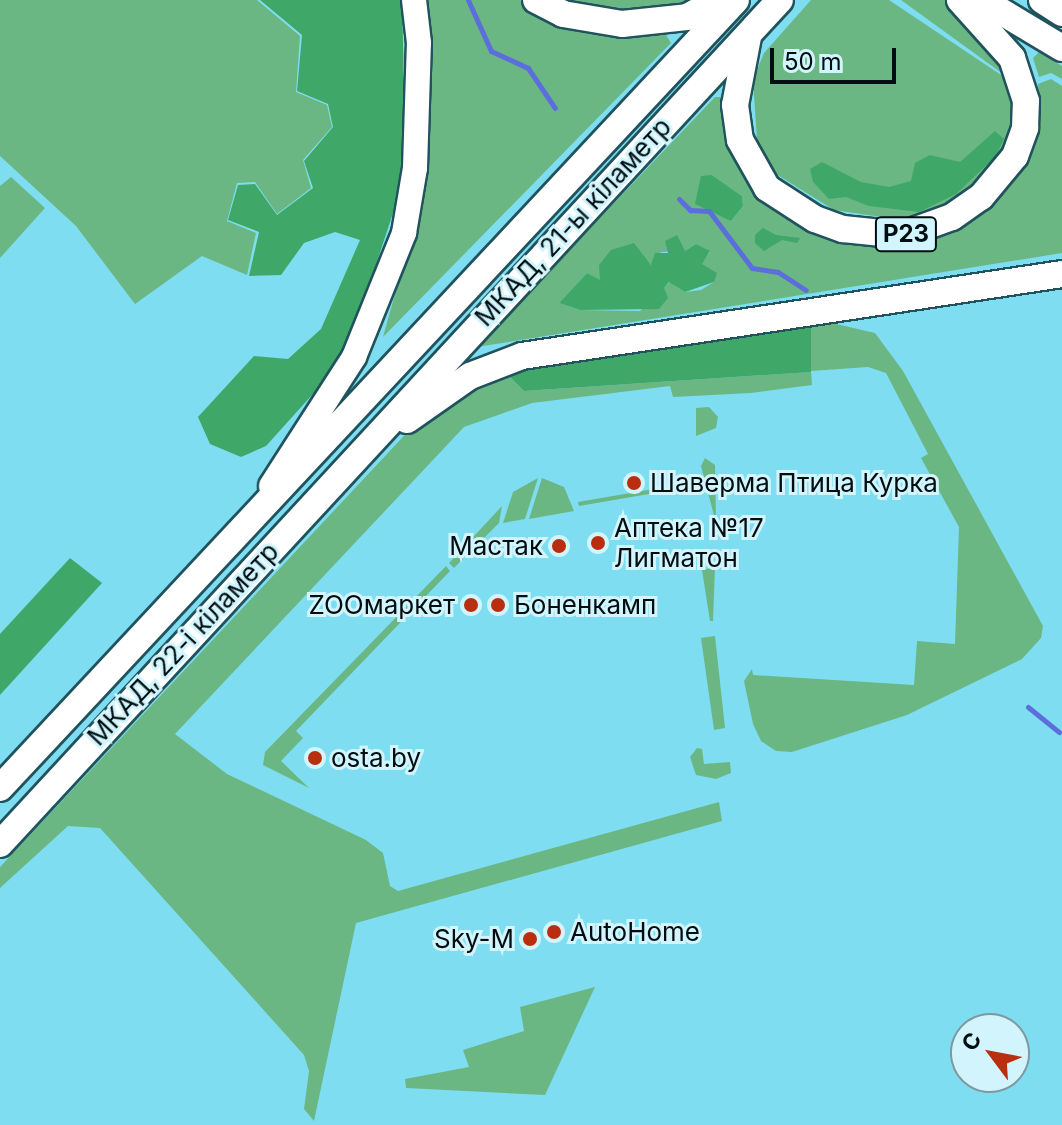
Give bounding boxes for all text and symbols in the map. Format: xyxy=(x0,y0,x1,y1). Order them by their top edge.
scale bar xyxy=(774,32,900,82)
text: 50 m xyxy=(784,47,842,76)
street label: МКАД, 21-ы кіламетр xyxy=(468,111,678,333)
road number: Р23 xyxy=(874,214,938,254)
place label: Шаверма Птица Курка xyxy=(650,467,938,499)
marker: Шаверма Птица Курка xyxy=(625,474,643,492)
place label: Аптека №17 Лигматон xyxy=(614,512,764,574)
place label: Мастак xyxy=(449,530,543,562)
marker: Аптека №17 Лигматон xyxy=(589,534,607,552)
street label: МКАД, 22-і кіламетр xyxy=(81,536,285,752)
marker: Мастак xyxy=(550,537,568,555)
place label: ZOOмаркет xyxy=(308,589,455,621)
place label: Боненкамп xyxy=(514,589,656,621)
marker: ZOOмаркет xyxy=(462,596,480,614)
marker: Боненкамп xyxy=(489,596,507,614)
place label: osta.by xyxy=(331,742,421,774)
marker: osta.by xyxy=(306,749,324,767)
place label: AutoHome xyxy=(570,916,700,948)
place label: Sky-M xyxy=(434,923,514,955)
marker: AutoHome xyxy=(545,923,563,941)
marker: Sky-M xyxy=(521,930,539,948)
north arrow xyxy=(950,1013,1030,1093)
text: С xyxy=(956,1028,987,1055)

